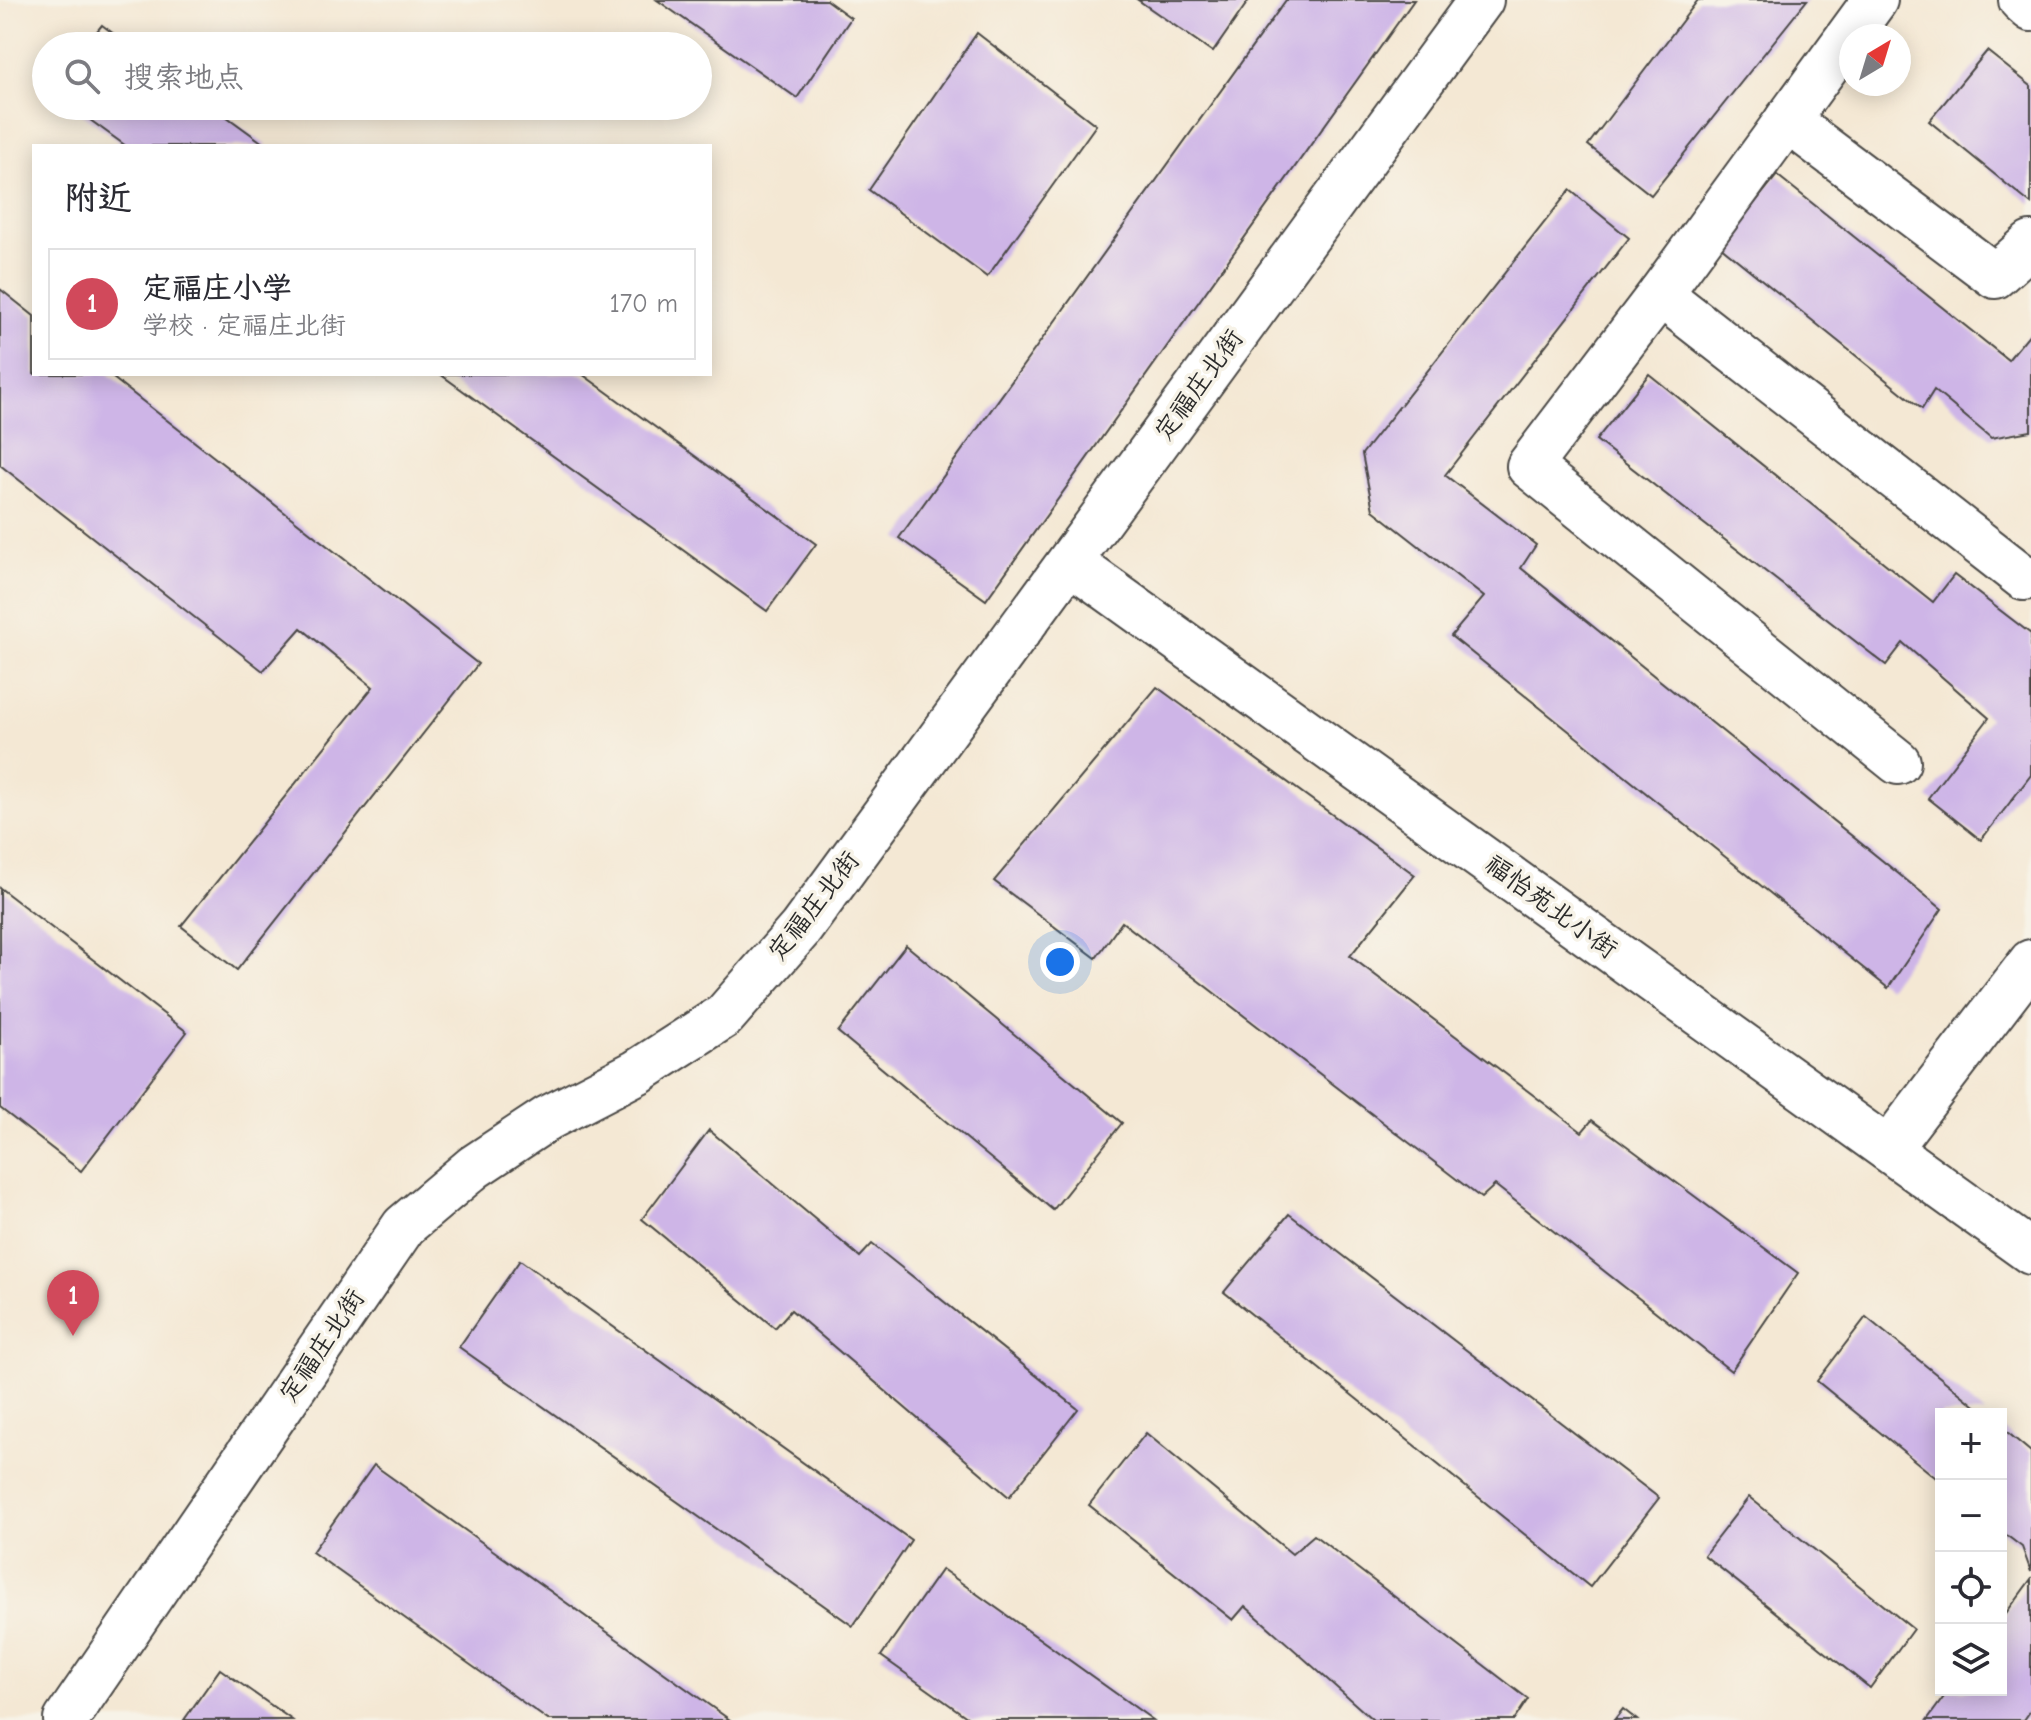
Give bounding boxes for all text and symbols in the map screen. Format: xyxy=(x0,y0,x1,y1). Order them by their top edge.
north arrow xyxy=(1839,24,1911,96)
search box xyxy=(32,32,712,120)
icon: search xyxy=(60,54,104,98)
text: 搜索地点 xyxy=(124,60,244,95)
text: 附近 xyxy=(64,178,132,218)
text: 定福庄小学 xyxy=(142,271,292,306)
text: 1 xyxy=(87,289,97,319)
text: 170 m xyxy=(609,289,678,319)
text: 学校 · 定福庄北街 xyxy=(142,311,346,341)
street label: 定福庄北街 xyxy=(1149,324,1249,446)
street label: 定福庄北街 xyxy=(762,846,866,966)
street label: 福怡苑北小街 xyxy=(1479,849,1623,965)
your location xyxy=(1040,942,1080,982)
pin: 1 xyxy=(47,1270,99,1336)
street label: 定福庄北街 xyxy=(273,1284,371,1408)
map controls xyxy=(1935,1408,2007,1696)
button: + xyxy=(1935,1408,2007,1480)
button: − xyxy=(1935,1480,2007,1552)
button: locate xyxy=(1935,1552,2007,1624)
button: layers xyxy=(1935,1624,2007,1696)

